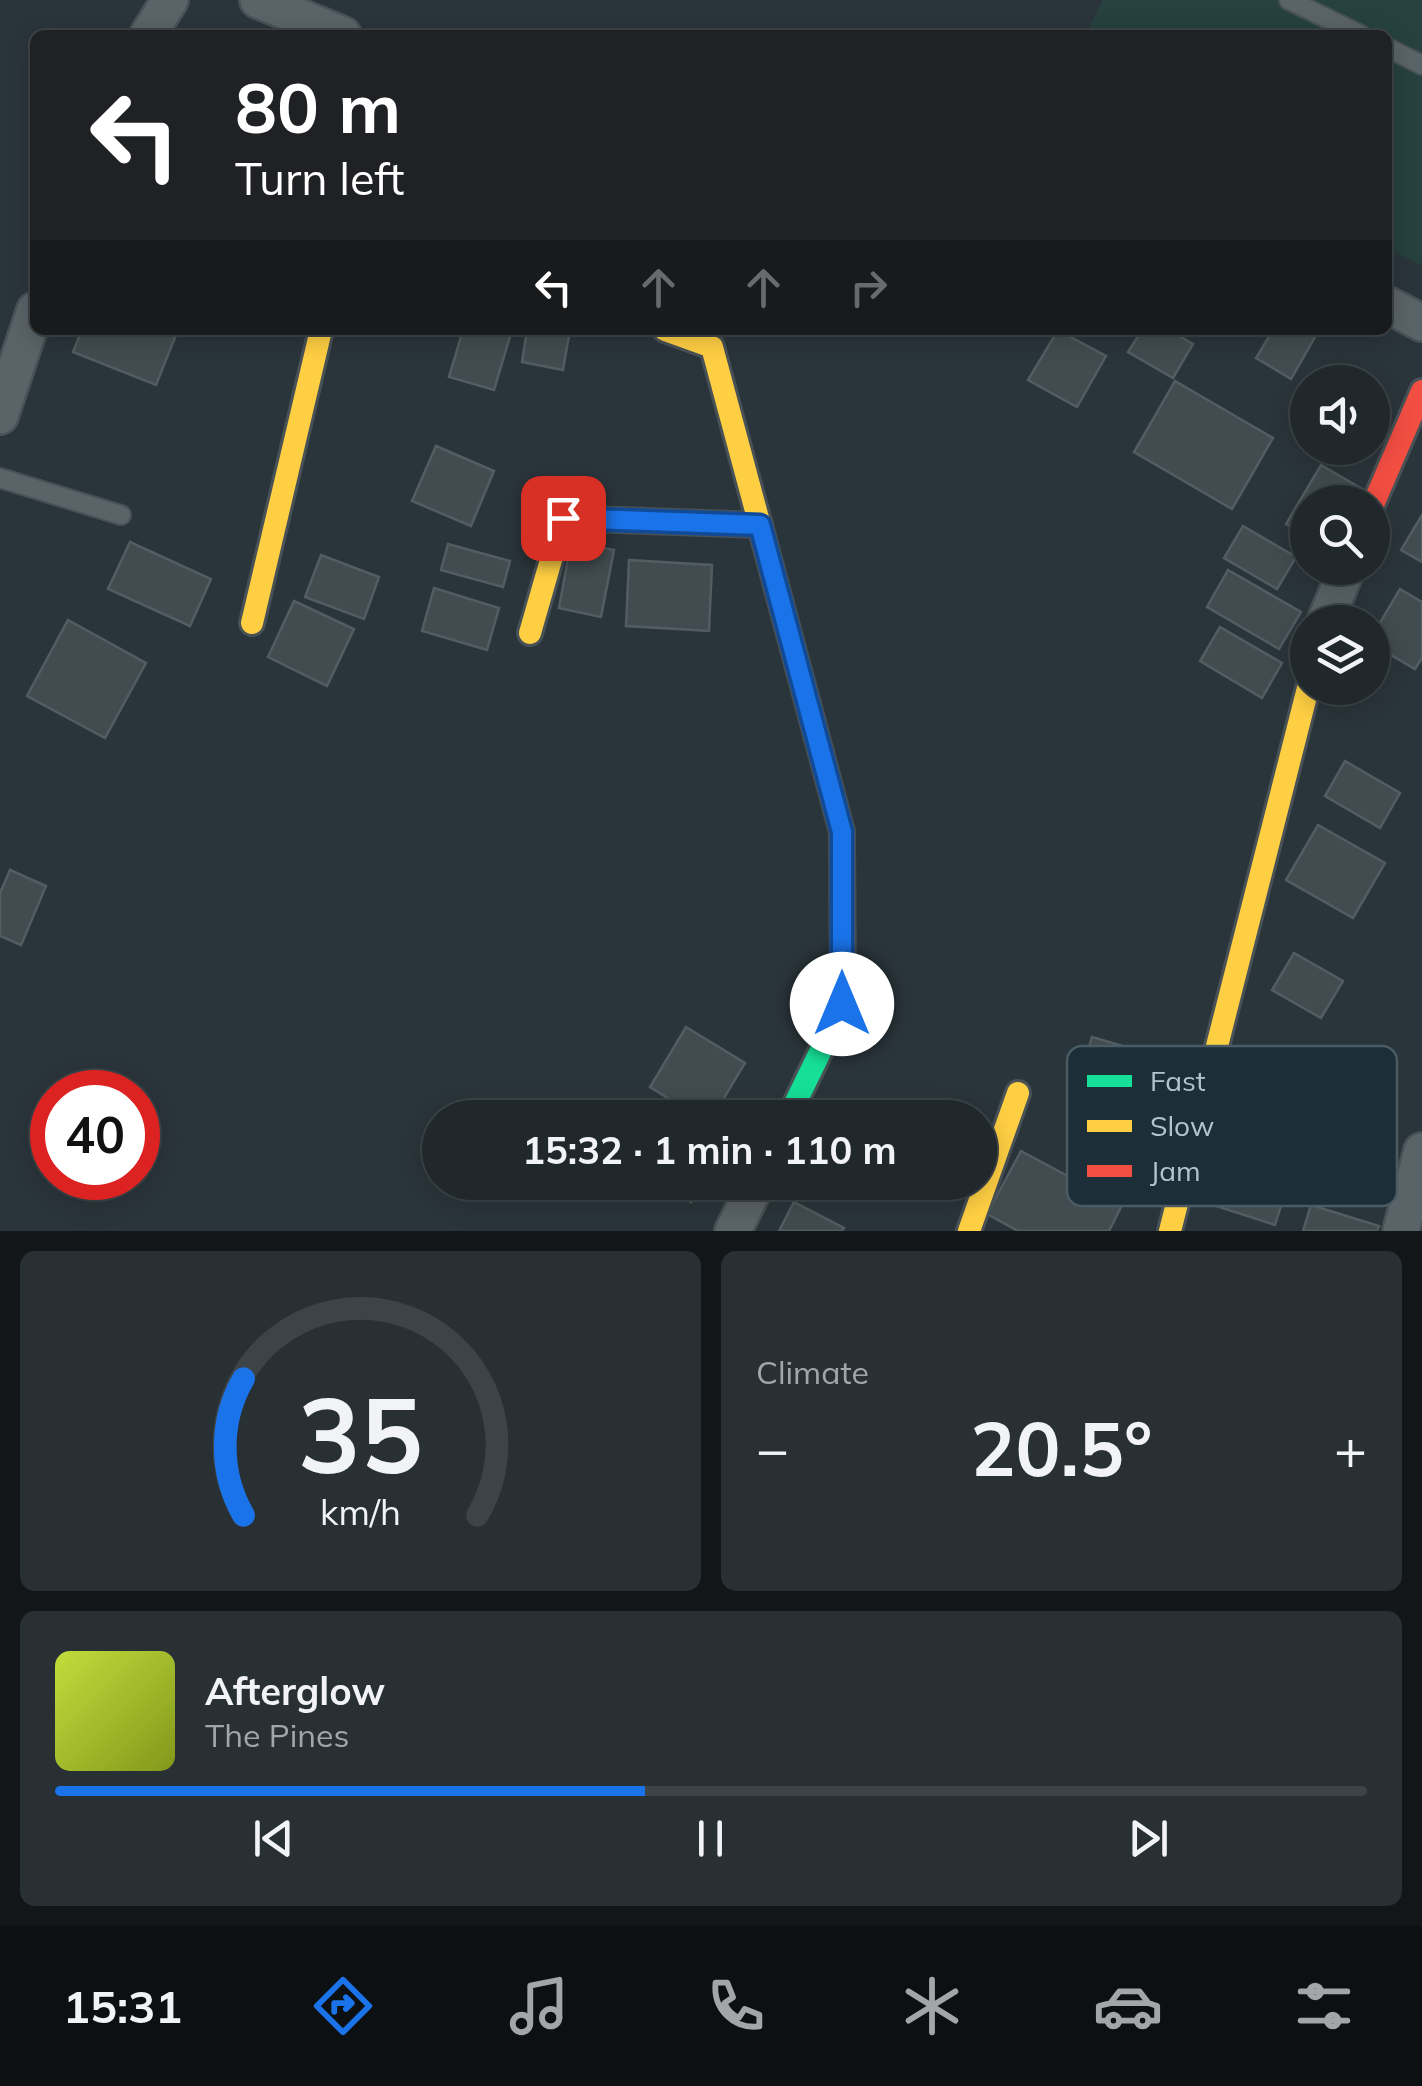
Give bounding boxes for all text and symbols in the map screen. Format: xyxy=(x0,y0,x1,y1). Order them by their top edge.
text: 80 m xyxy=(235,63,401,151)
icon: left xyxy=(70,70,200,200)
text: Turn left xyxy=(235,150,404,206)
icon: left xyxy=(526,260,581,315)
icon: ahead xyxy=(631,260,686,315)
icon: ahead xyxy=(736,260,791,315)
icon: right xyxy=(841,260,896,315)
map controls xyxy=(1290,365,1390,705)
button: sound xyxy=(1290,365,1390,465)
pin xyxy=(521,476,606,561)
button: search xyxy=(1290,485,1390,585)
icon: arrive xyxy=(536,491,591,546)
button: layers xyxy=(1290,605,1390,705)
position arrow xyxy=(790,952,894,1056)
legend xyxy=(1067,1046,1397,1206)
text: Fast xyxy=(1150,1063,1206,1098)
speed limit sign: 40 xyxy=(30,1070,160,1200)
text: Slow xyxy=(1150,1108,1214,1143)
text: 15:32 · 1 min · 110 m xyxy=(522,1126,897,1174)
text: Jam xyxy=(1150,1153,1201,1188)
text: Climate xyxy=(756,1352,869,1392)
text: 35 xyxy=(298,1368,423,1499)
text: 20.5° xyxy=(970,1401,1153,1495)
text: − xyxy=(756,1414,789,1483)
text: + xyxy=(1334,1414,1367,1483)
text: km/h xyxy=(320,1489,401,1534)
text: Afterglow xyxy=(205,1667,385,1715)
text: The Pines xyxy=(205,1715,349,1755)
icon: previous xyxy=(246,1811,301,1866)
icon: pause xyxy=(683,1811,738,1866)
icon: next xyxy=(1121,1811,1176,1866)
icon: directions xyxy=(308,1971,378,2041)
icon: music xyxy=(504,1971,574,2041)
icon: phone xyxy=(701,1971,771,2041)
icon: climate xyxy=(897,1971,967,2041)
icon: car xyxy=(1093,1971,1163,2041)
icon: filters xyxy=(1289,1971,1359,2041)
text: 15:31 xyxy=(63,1978,182,2034)

